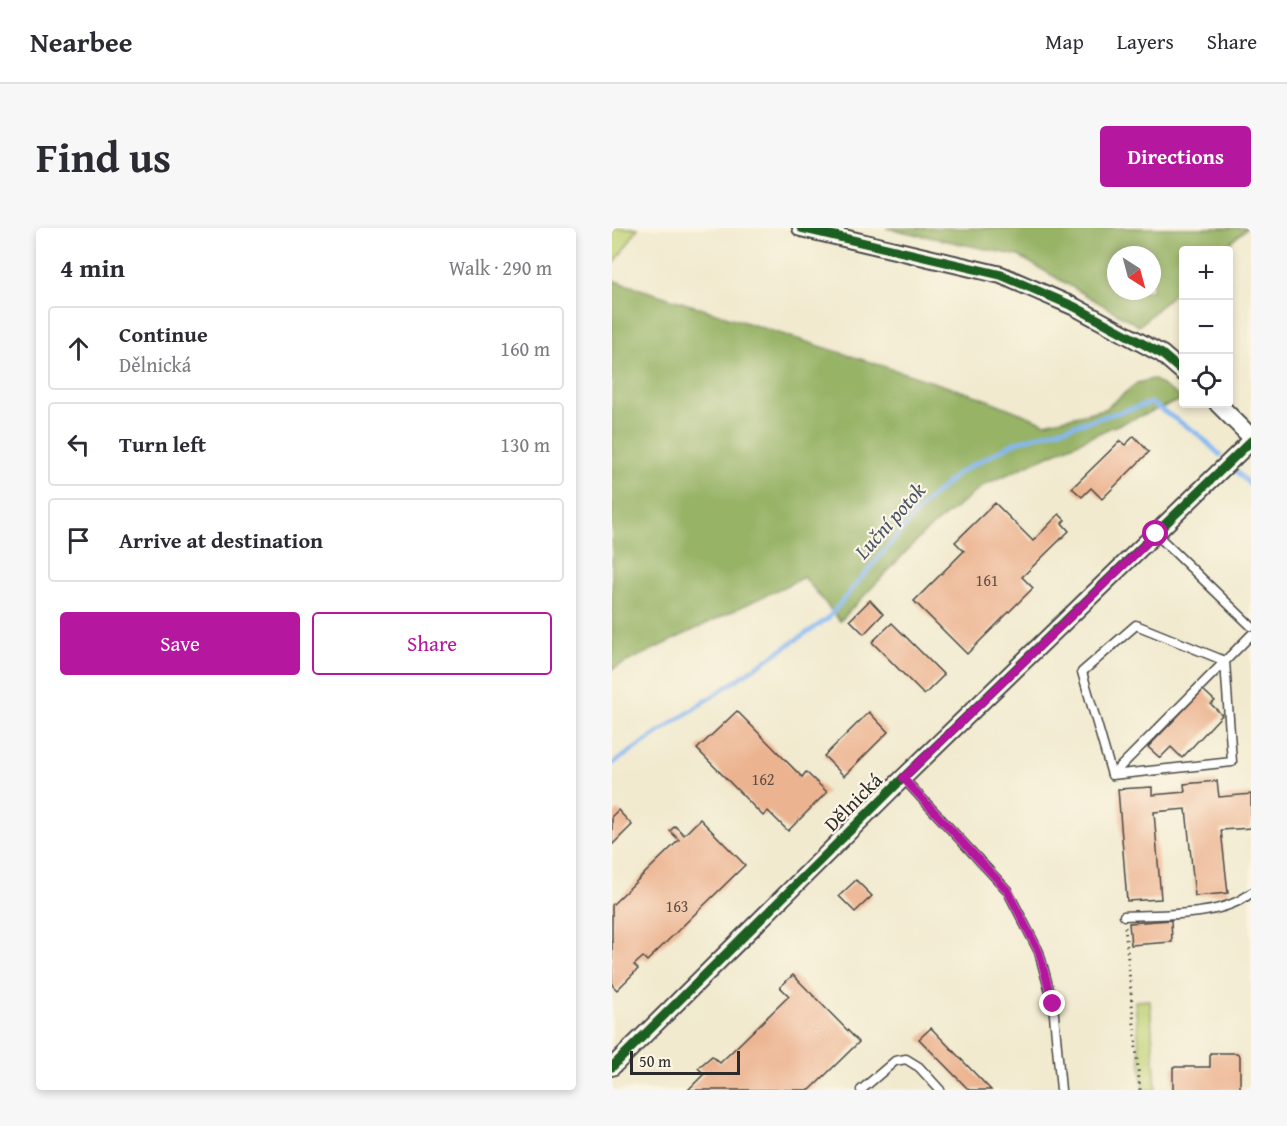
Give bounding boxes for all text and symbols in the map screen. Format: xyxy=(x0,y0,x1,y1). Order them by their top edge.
text: Nearbee xyxy=(30,21,133,62)
text: Map xyxy=(1045,26,1084,57)
text: Layers xyxy=(1117,26,1174,57)
text: Share xyxy=(1207,26,1257,57)
text: Find us xyxy=(36,126,171,187)
button: Directions xyxy=(1100,126,1251,187)
north arrow xyxy=(1107,246,1161,300)
map controls xyxy=(1179,246,1233,408)
button: + xyxy=(1179,246,1233,300)
text: 4 min xyxy=(60,248,125,287)
text: Walk · 290 m xyxy=(449,253,552,282)
button: − xyxy=(1179,300,1233,354)
text: Continue xyxy=(119,318,208,350)
icon: ahead xyxy=(62,332,95,365)
text: 160 m xyxy=(500,334,550,363)
text: Dělnická xyxy=(119,350,191,379)
button: locate xyxy=(1179,354,1233,408)
icon: left xyxy=(62,428,95,461)
text: Turn left xyxy=(119,428,206,460)
text: 130 m xyxy=(500,430,550,459)
water label: Luční potok xyxy=(846,475,933,566)
route start xyxy=(1142,520,1168,546)
icon: arrive xyxy=(62,524,95,557)
text: Arrive at destination xyxy=(119,524,323,556)
house number: 161 xyxy=(975,568,999,592)
button: Save xyxy=(60,612,300,675)
button: Share xyxy=(312,612,552,675)
street label: Dělnická xyxy=(817,765,889,837)
house number: 162 xyxy=(751,767,775,791)
house number: 163 xyxy=(665,894,689,918)
route end xyxy=(1039,990,1065,1016)
scale bar xyxy=(630,1048,740,1076)
text: 50 m xyxy=(639,1049,671,1073)

